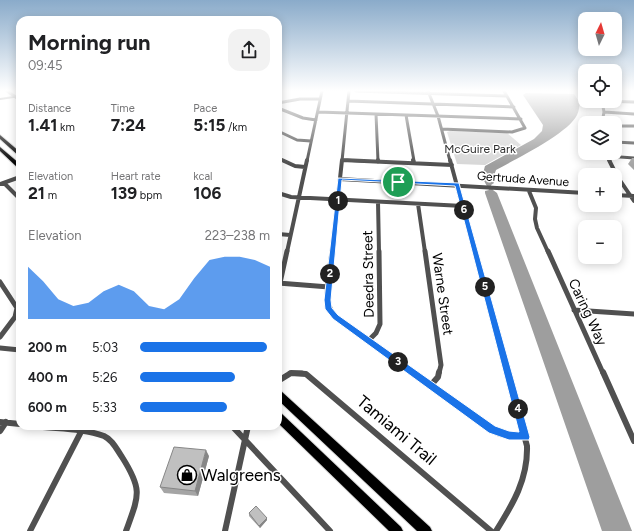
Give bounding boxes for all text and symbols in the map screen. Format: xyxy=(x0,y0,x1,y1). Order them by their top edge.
north arrow xyxy=(578,12,622,56)
map controls xyxy=(578,12,622,264)
text: Morning run xyxy=(28,29,151,56)
button: share xyxy=(228,29,270,71)
text: 09:45 xyxy=(28,58,63,73)
button: locate xyxy=(578,64,622,108)
text: Distance xyxy=(28,102,71,115)
text: Time xyxy=(111,102,135,115)
text: Pace xyxy=(193,102,217,115)
text: 1.41 xyxy=(28,115,57,135)
text: 7:24 xyxy=(111,115,146,135)
text: 5:15 xyxy=(193,115,225,135)
button: layers xyxy=(578,116,622,160)
text: km xyxy=(57,121,75,134)
text: /km xyxy=(225,121,247,134)
park label: McGuire Park xyxy=(444,142,516,156)
pin xyxy=(381,165,415,199)
button: + xyxy=(578,168,622,212)
street label: Gertrude Avenue xyxy=(477,169,570,189)
text: Elevation xyxy=(28,170,73,183)
text: Heart rate xyxy=(111,170,161,183)
text: kcal xyxy=(193,170,213,183)
icon: arrive xyxy=(387,171,409,193)
text: 21 xyxy=(28,183,45,203)
text: 139 xyxy=(111,183,137,203)
text: 106 xyxy=(193,183,221,203)
text: m xyxy=(45,189,57,202)
text: bpm xyxy=(137,189,162,202)
pin: 1 xyxy=(328,191,348,211)
text: 1 xyxy=(336,194,340,207)
pin: 6 xyxy=(454,200,474,220)
text: 6 xyxy=(461,203,467,216)
button: − xyxy=(578,220,622,264)
text: Elevation xyxy=(28,228,81,243)
text: 223–238 m xyxy=(205,228,270,243)
street label: Deedra Street xyxy=(359,230,378,318)
street label: Warne Street xyxy=(428,252,457,336)
pin: 2 xyxy=(320,264,340,284)
text: 2 xyxy=(327,267,333,280)
street label: Caring Way xyxy=(565,276,611,349)
pin: 5 xyxy=(475,277,495,297)
text: 5 xyxy=(482,280,488,293)
text: 200 m xyxy=(28,340,67,355)
text: 5:03 xyxy=(92,340,118,355)
pin: 3 xyxy=(388,352,408,372)
text: 3 xyxy=(395,355,401,368)
text: 400 m xyxy=(28,370,68,385)
text: 5:26 xyxy=(92,370,117,385)
street label: Tamiami Trail xyxy=(353,391,441,469)
pin: 4 xyxy=(508,399,528,419)
text: 600 m xyxy=(28,400,67,415)
text: 5:33 xyxy=(92,400,117,415)
text: 4 xyxy=(515,402,521,415)
shop icon: Walgreens xyxy=(176,464,198,486)
place label: Walgreens xyxy=(201,465,281,485)

